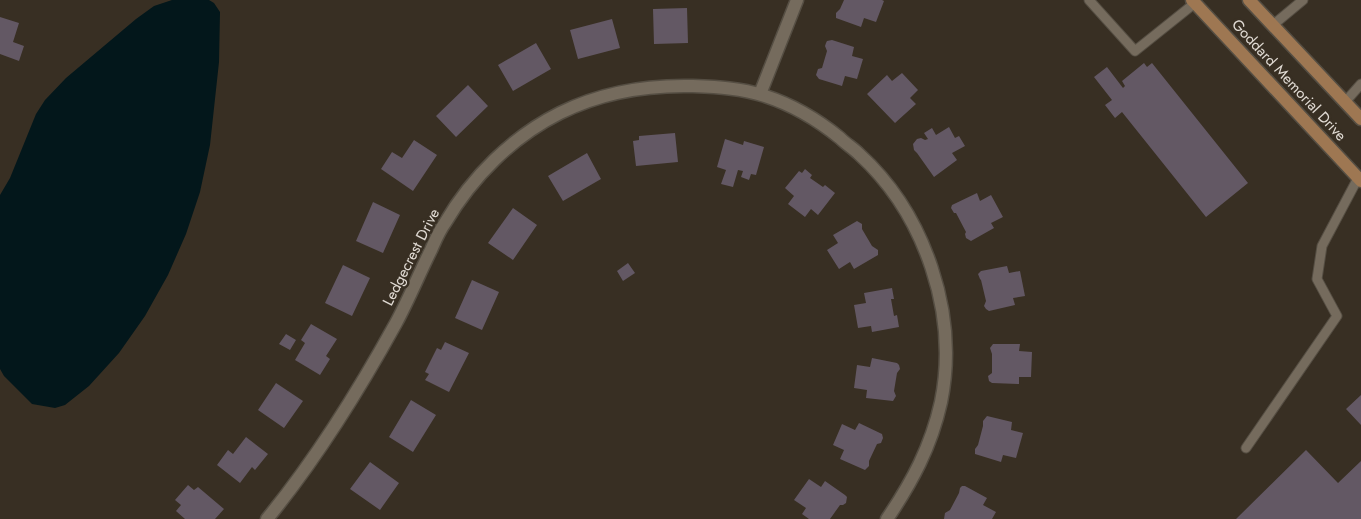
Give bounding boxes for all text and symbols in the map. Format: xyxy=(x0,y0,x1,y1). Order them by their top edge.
street label: Goddard Memorial Drive xyxy=(1227,14,1352,146)
street label: Ledgecrest Drive xyxy=(377,204,445,309)

